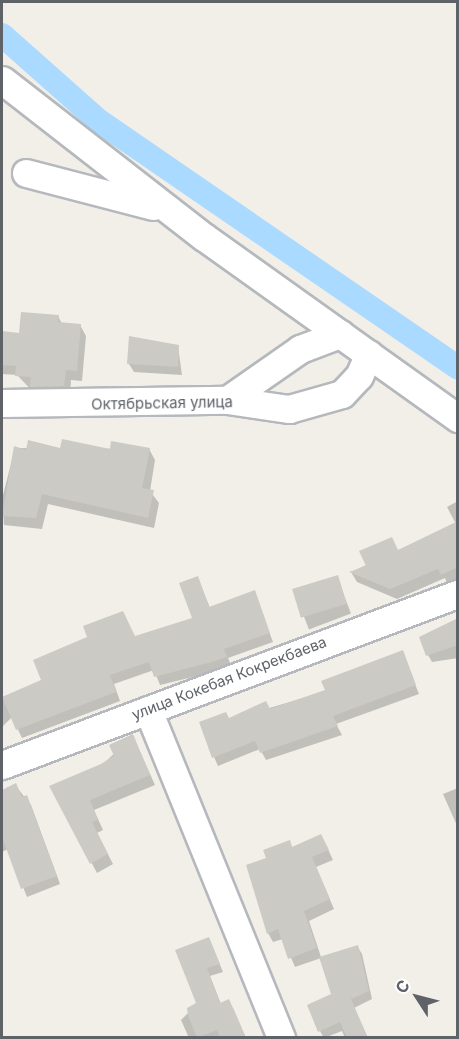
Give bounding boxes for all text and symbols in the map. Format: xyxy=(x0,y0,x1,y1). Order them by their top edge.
street label: Октябрьская улица xyxy=(91,393,233,413)
street label: улица Кокебая Кокрекбаева xyxy=(129,632,329,724)
north arrow xyxy=(387,967,447,1027)
text: С xyxy=(391,976,414,997)

